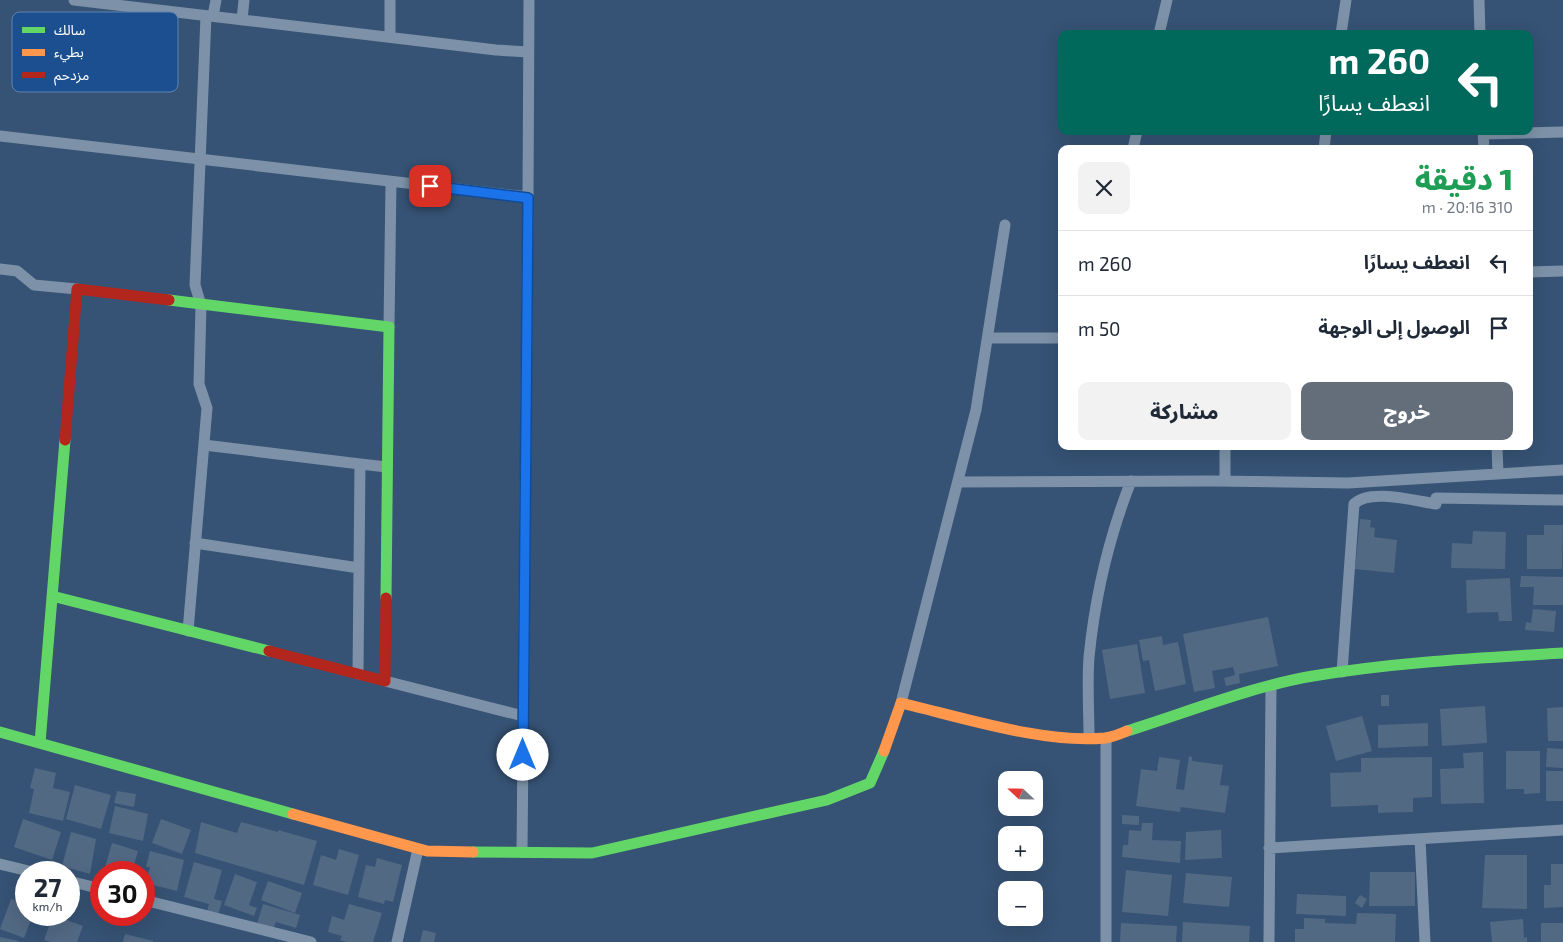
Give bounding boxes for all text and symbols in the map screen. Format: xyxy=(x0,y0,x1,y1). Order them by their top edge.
legend xyxy=(12,12,178,92)
text: سالك xyxy=(54,21,86,38)
text: 260 m xyxy=(1329,39,1430,81)
text: بطيء xyxy=(54,43,84,63)
icon: left xyxy=(1448,50,1513,115)
text: مزدحم xyxy=(54,66,89,86)
text: انعطف يسارًا xyxy=(1318,89,1430,115)
text: 1 دقيقة xyxy=(1415,160,1513,196)
button: close xyxy=(1078,162,1130,214)
pin xyxy=(409,165,451,207)
icon: arrive xyxy=(416,172,444,200)
text: 310 m · 20:16 xyxy=(1422,197,1513,216)
icon: left xyxy=(1485,249,1513,277)
text: انعطف يسارًا xyxy=(1364,250,1470,273)
text: 260 m xyxy=(1078,252,1132,275)
icon: arrive xyxy=(1485,314,1513,342)
text: الوصول إلى الوجهة xyxy=(1318,315,1470,338)
text: 50 m xyxy=(1078,317,1121,340)
button: مشاركة xyxy=(1078,382,1291,440)
button: خروج xyxy=(1301,382,1513,440)
position arrow xyxy=(496,728,548,780)
north arrow xyxy=(998,771,1042,816)
map controls xyxy=(998,771,1043,926)
button: + xyxy=(998,826,1043,871)
speed limit sign: 30 xyxy=(90,861,155,926)
text: 27 xyxy=(34,872,61,902)
button: − xyxy=(998,881,1043,926)
text: km/h xyxy=(33,899,62,913)

